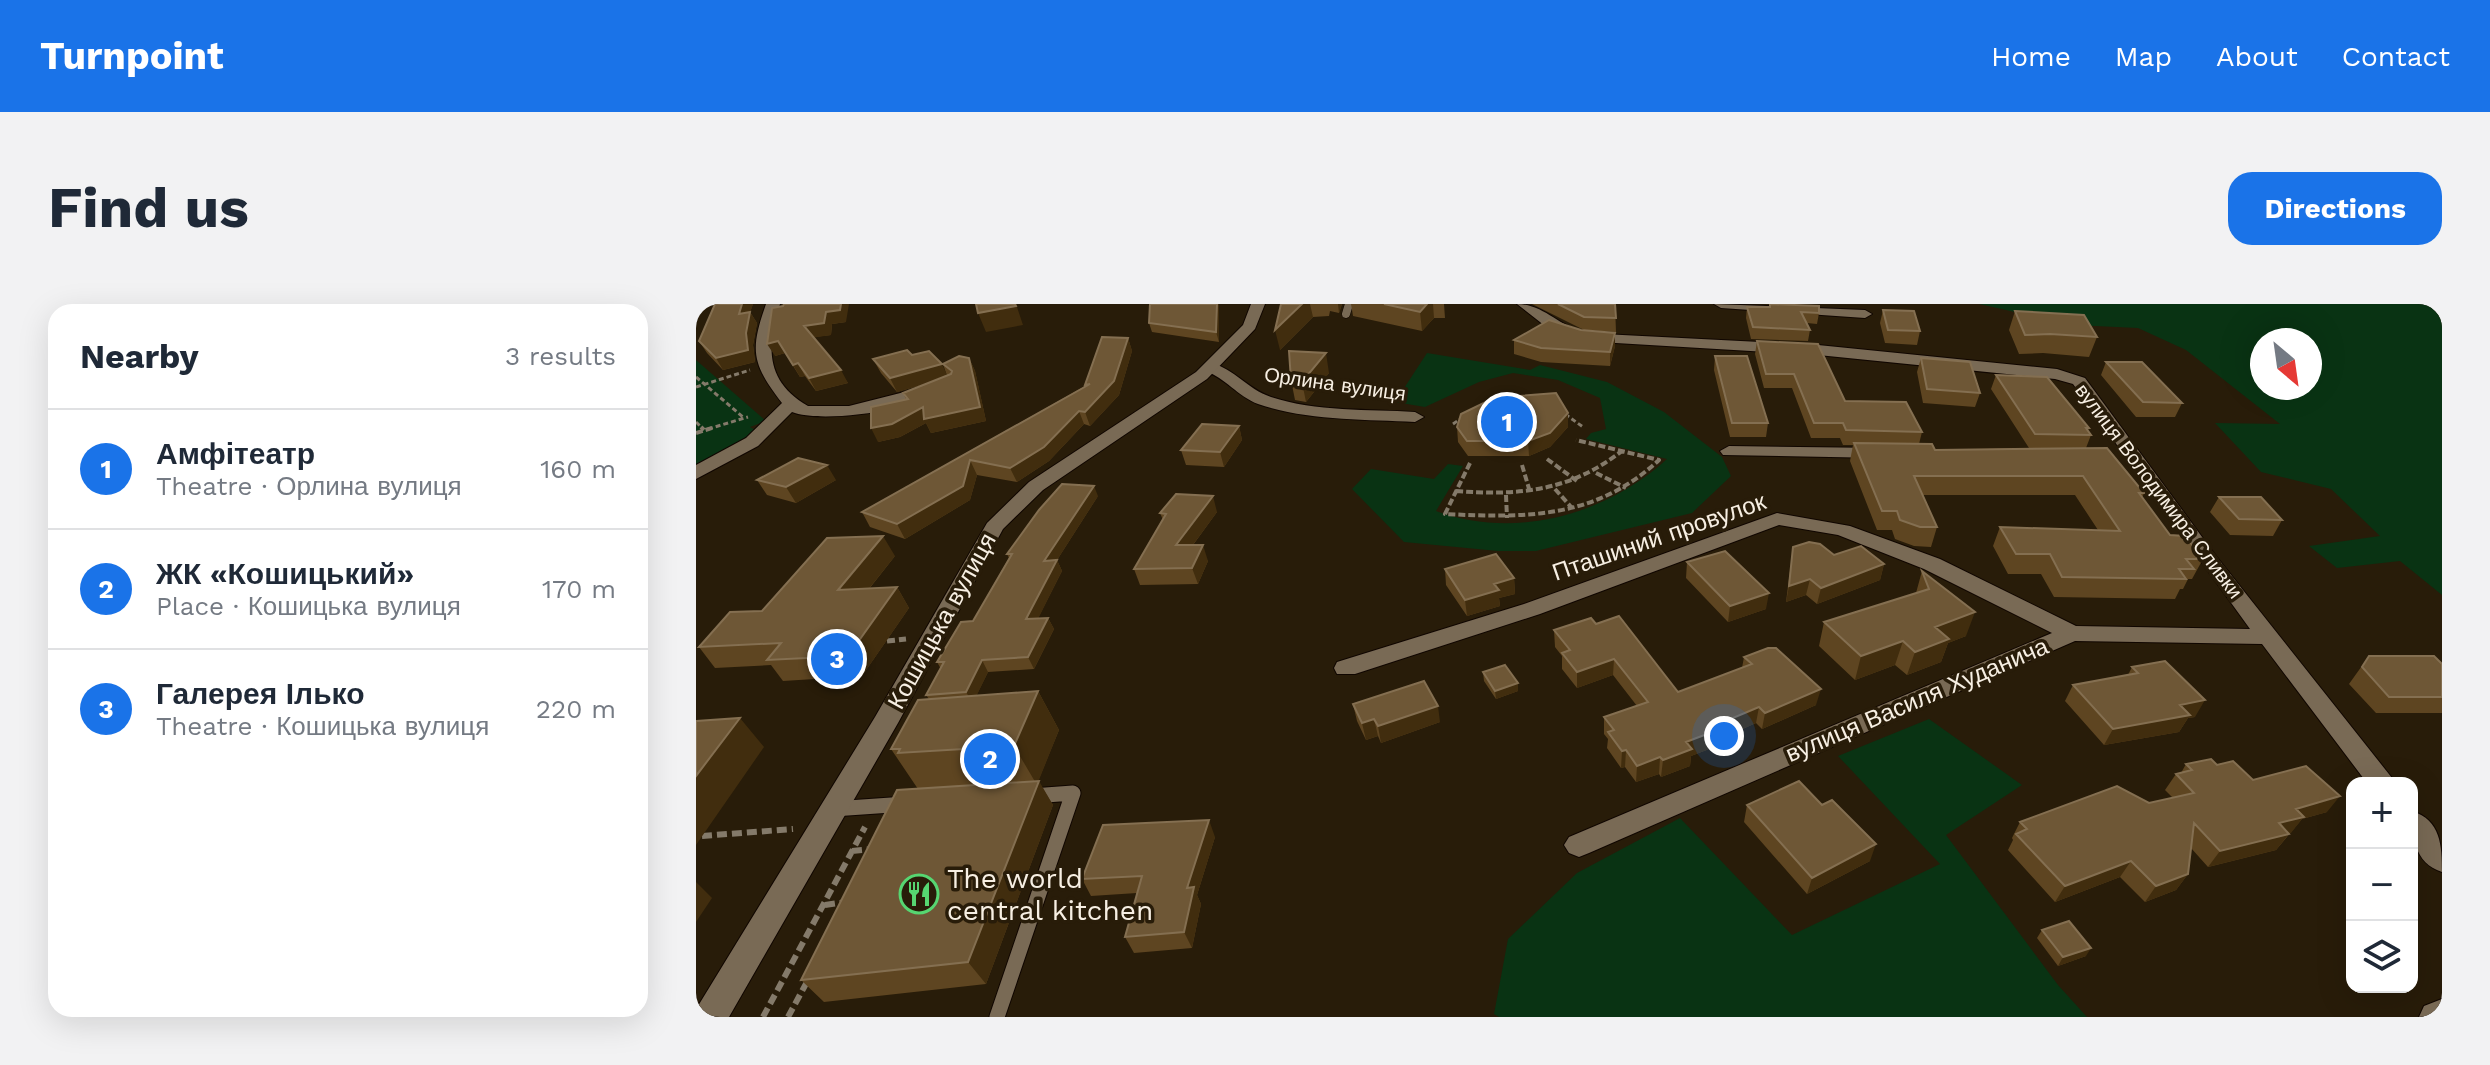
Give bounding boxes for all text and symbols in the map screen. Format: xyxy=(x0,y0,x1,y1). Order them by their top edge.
text: Turnpoint xyxy=(40,34,224,78)
text: Home xyxy=(1991,40,2071,73)
text: Map xyxy=(2115,40,2172,73)
text: About xyxy=(2216,40,2298,73)
text: Contact xyxy=(2342,40,2450,73)
button: Directions xyxy=(2228,172,2442,245)
text: Find us xyxy=(48,175,249,241)
north arrow xyxy=(2250,328,2322,400)
text: Nearby xyxy=(80,336,199,376)
text: 3 results xyxy=(505,341,616,371)
street label: Орлина вулиця xyxy=(1263,362,1407,406)
street label: вулиця Володимира Сливки xyxy=(2070,379,2248,603)
pin: 1 xyxy=(1481,392,1533,452)
text: Амфітеатр xyxy=(156,436,315,471)
text: 1 xyxy=(100,454,112,484)
text: 160 m xyxy=(540,454,616,484)
text: Theatre · Орлина вулиця xyxy=(156,471,462,501)
street label: Пташиний провулок xyxy=(1549,487,1770,587)
street label: Кошицька вулиця xyxy=(882,528,1002,714)
text: ЖК «Кошицький» xyxy=(156,556,414,591)
text: 2 xyxy=(98,574,114,604)
text: 170 m xyxy=(542,574,616,604)
text: Place · Кошицька вулиця xyxy=(156,591,461,621)
pin: 3 xyxy=(811,629,863,689)
street label: вулиця Василя Худанича xyxy=(1781,632,2053,768)
text: Галерея Ілько xyxy=(156,676,365,711)
text: 3 xyxy=(98,694,114,724)
text: 220 m xyxy=(536,694,616,724)
text: Theatre · Кошицька вулиця xyxy=(156,711,489,741)
your location xyxy=(1704,716,1744,756)
pin: 2 xyxy=(964,729,1016,789)
map controls xyxy=(2346,777,2418,993)
button: + xyxy=(2346,777,2418,849)
button: − xyxy=(2346,849,2418,921)
place label: The world central kitchen xyxy=(947,862,1153,927)
restaurant icon: The world central kitchen xyxy=(898,873,940,915)
button: layers xyxy=(2346,921,2418,993)

